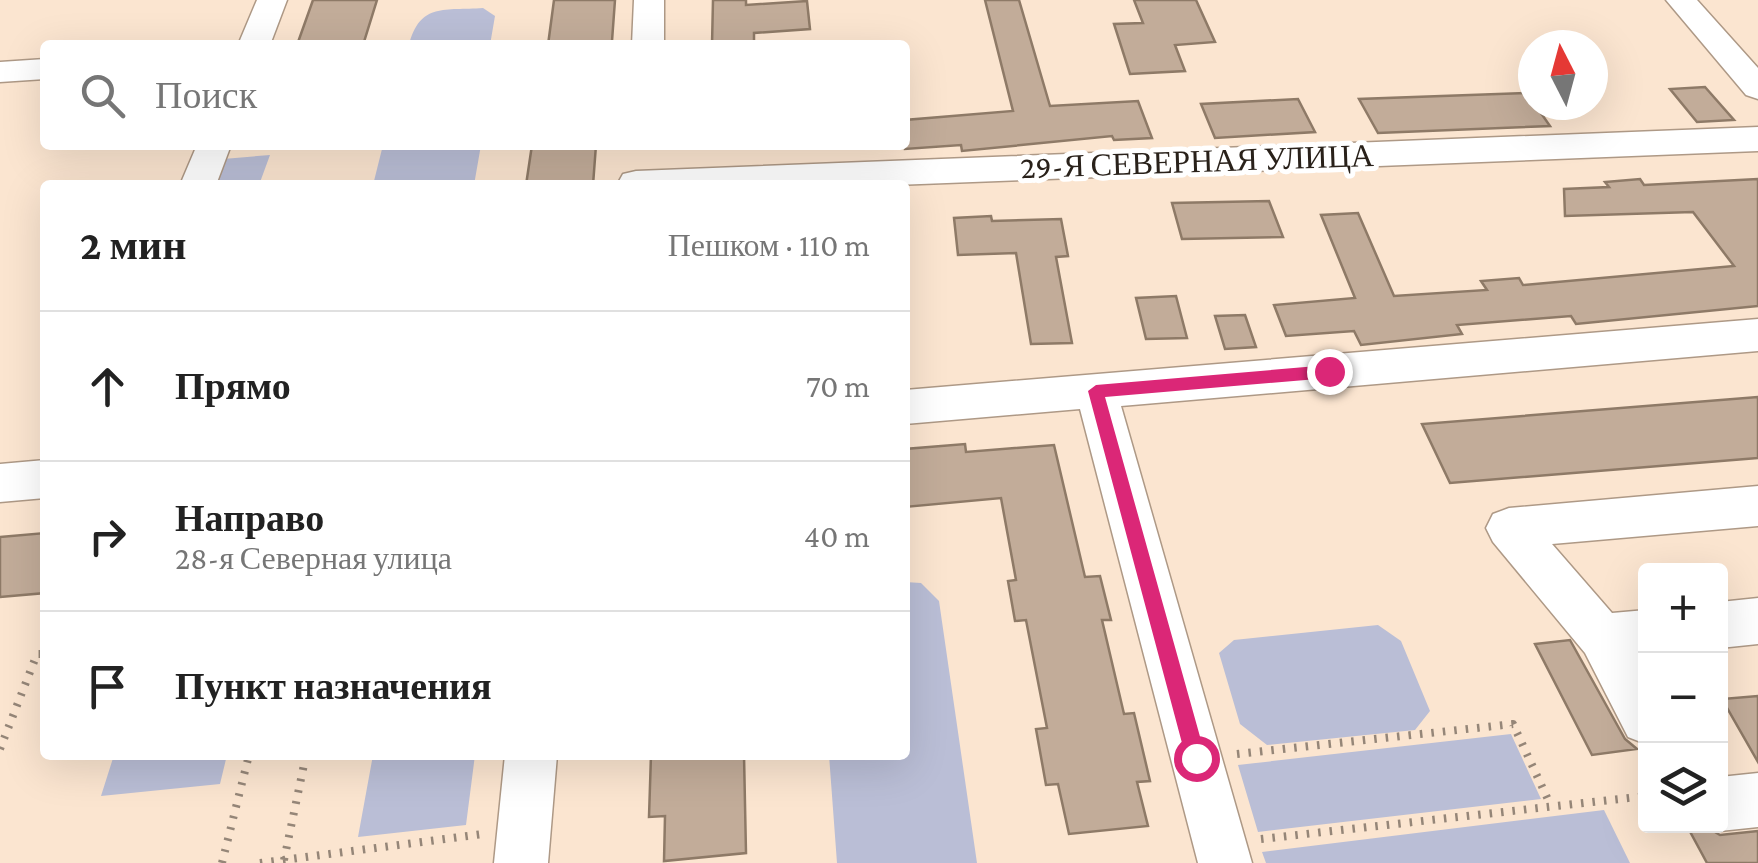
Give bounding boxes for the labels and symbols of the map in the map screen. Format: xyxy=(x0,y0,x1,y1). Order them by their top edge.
north arrow xyxy=(1518,30,1608,120)
street label: 29-Я СЕВЕРНАЯ УЛИЦА xyxy=(1020,137,1374,185)
route end xyxy=(1307,349,1353,395)
route start xyxy=(1174,736,1220,782)

